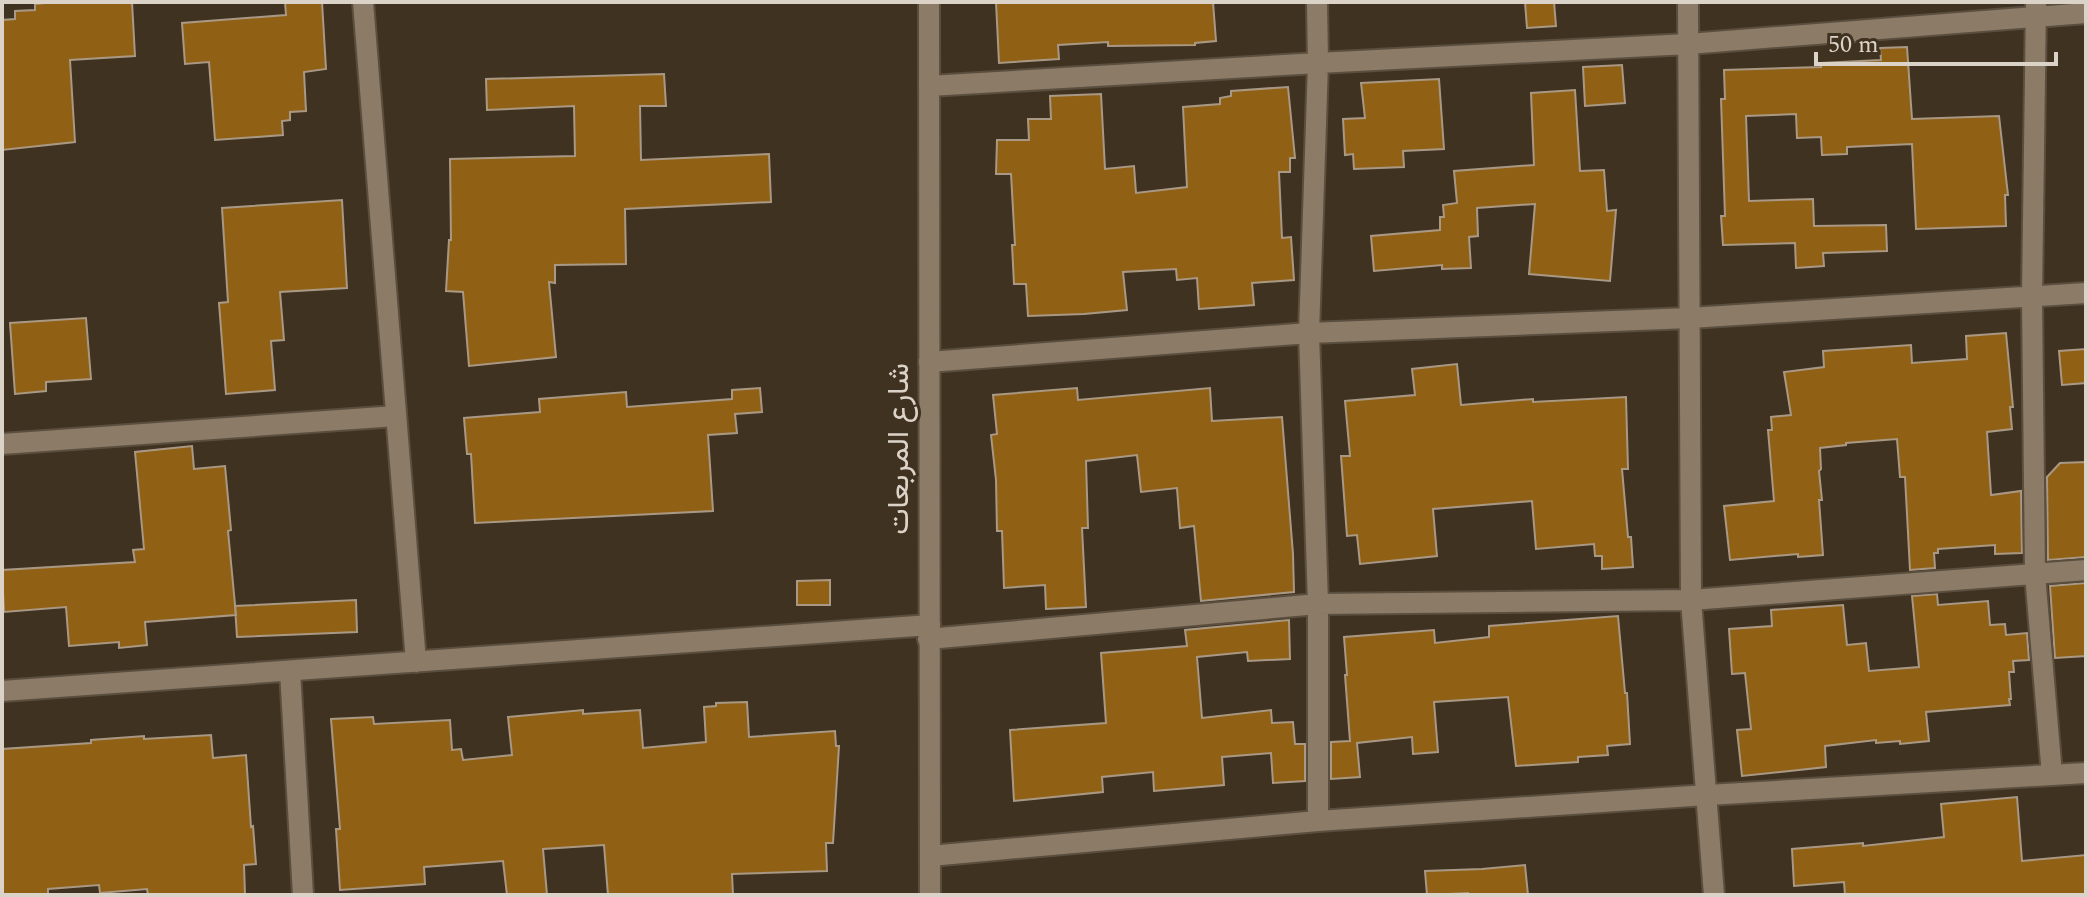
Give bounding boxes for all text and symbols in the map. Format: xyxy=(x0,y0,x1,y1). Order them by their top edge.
scale bar xyxy=(1816,16,2056,66)
text: 50 m xyxy=(1828,27,1879,63)
street label: شارع المربعات xyxy=(876,363,922,535)

